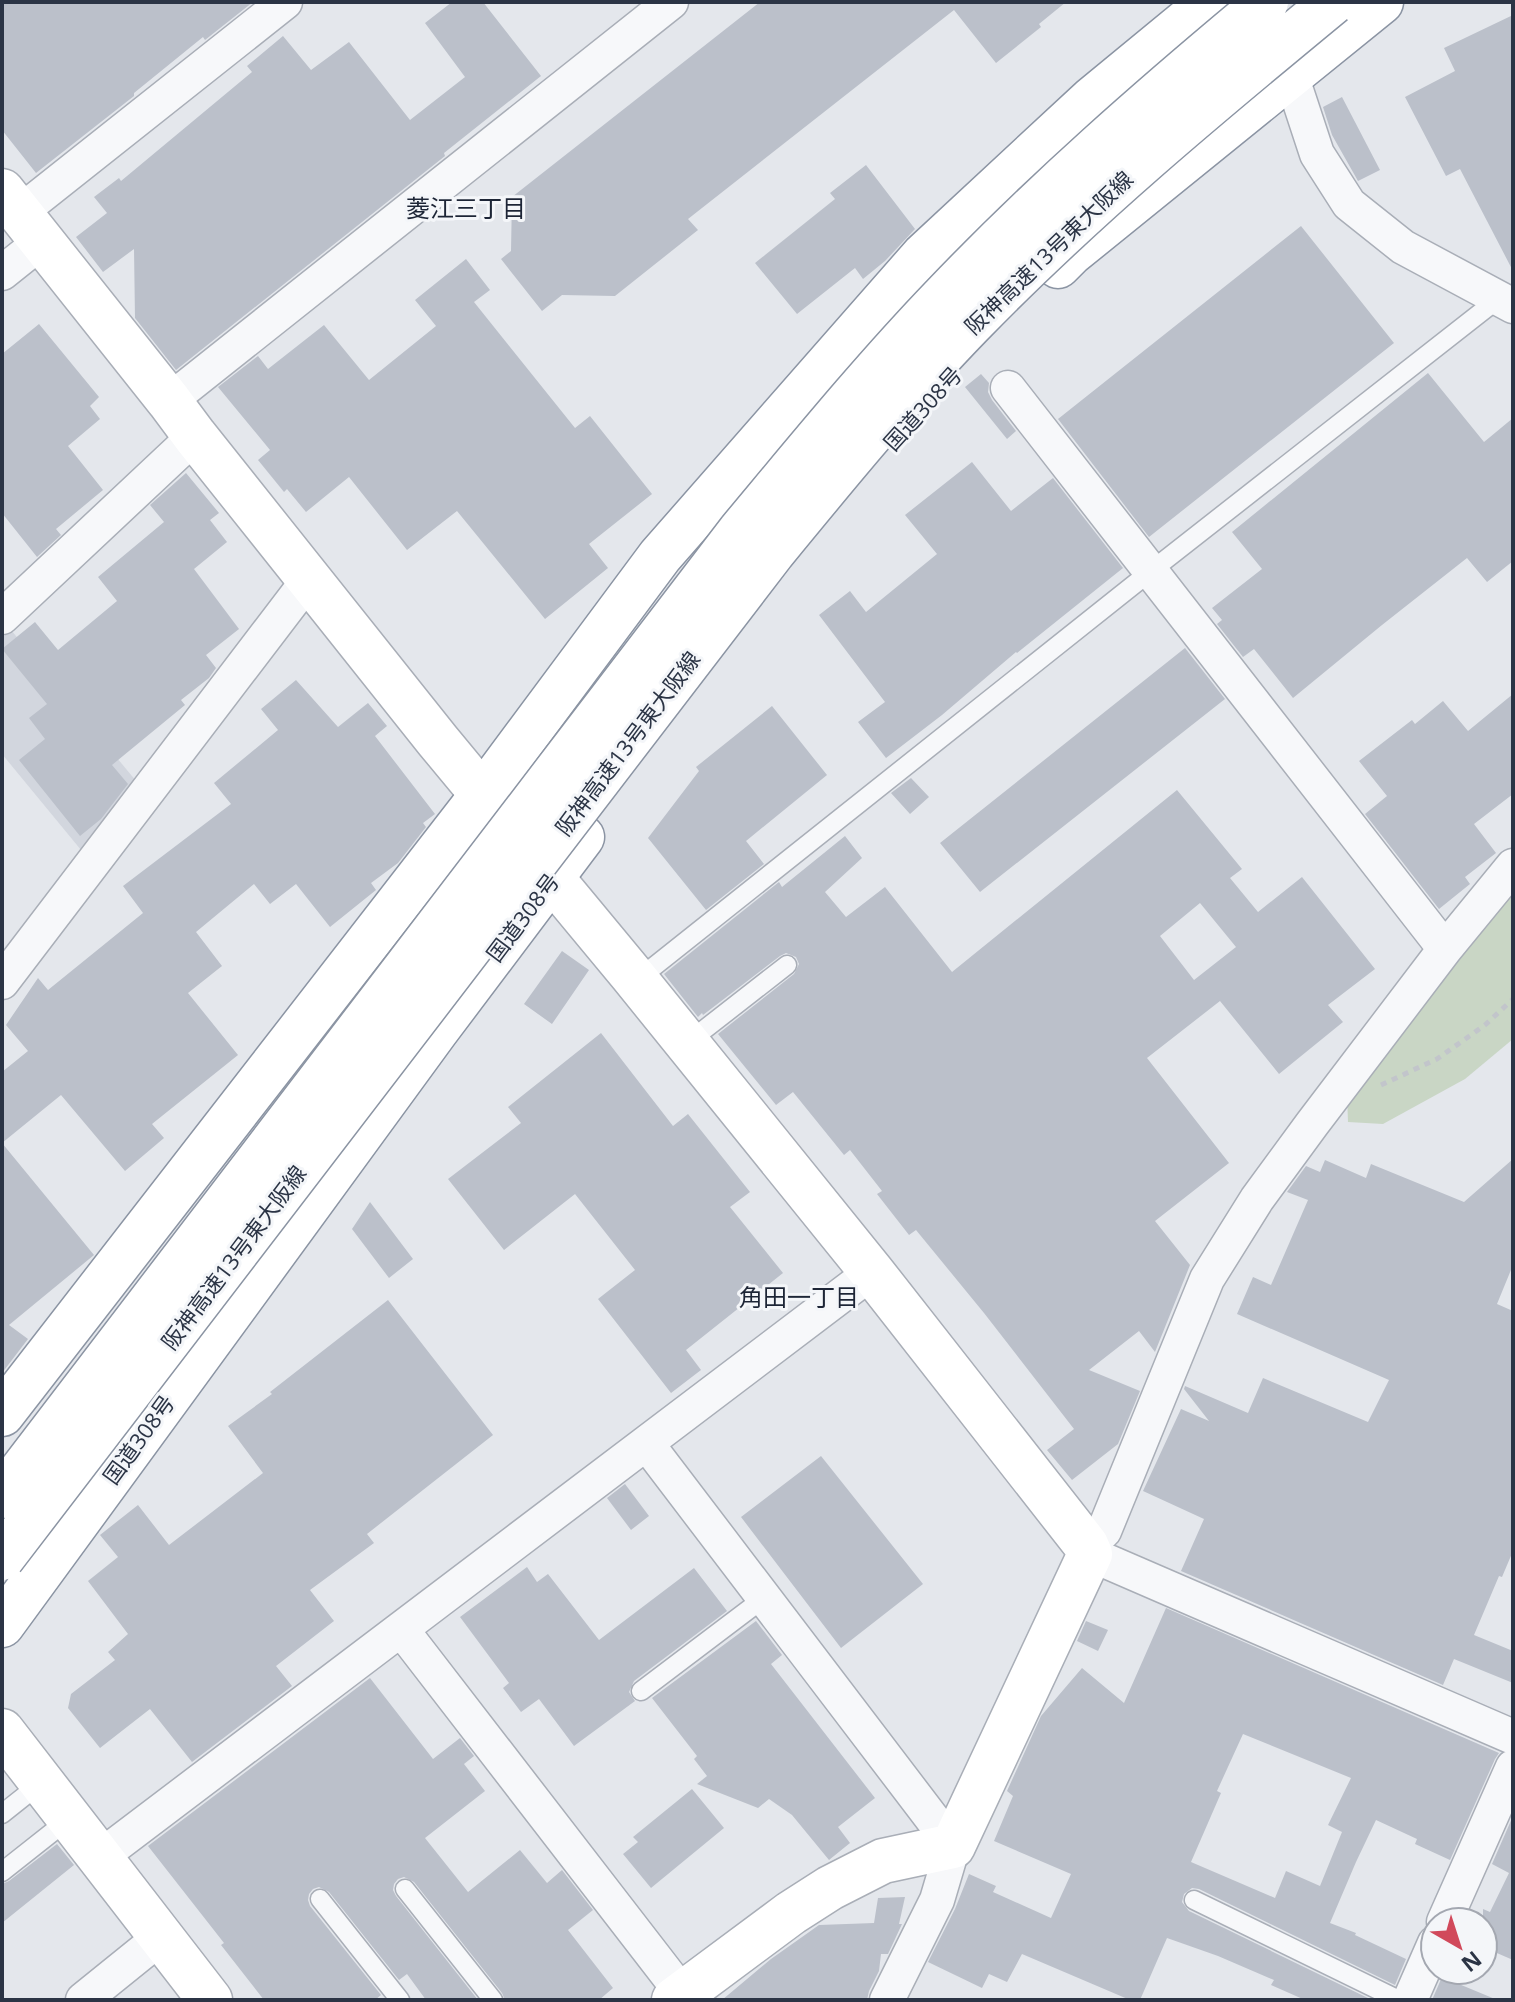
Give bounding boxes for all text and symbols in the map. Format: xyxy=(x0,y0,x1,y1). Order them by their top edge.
street label: 阪神高速13号東大阪線 xyxy=(957,164,1139,340)
district label: 菱江三丁目 xyxy=(406,191,526,224)
street label: 国道308号 xyxy=(876,359,968,457)
street label: 阪神高速13号東大阪線 xyxy=(548,645,706,841)
street label: 国道308号 xyxy=(479,867,565,967)
street label: 阪神高速13号東大阪線 xyxy=(154,1159,312,1355)
district label: 角田一丁目 xyxy=(739,1280,859,1313)
street label: 国道308号 xyxy=(95,1388,181,1490)
north arrow xyxy=(1419,1906,1499,1986)
text: N xyxy=(1456,1945,1489,1980)

